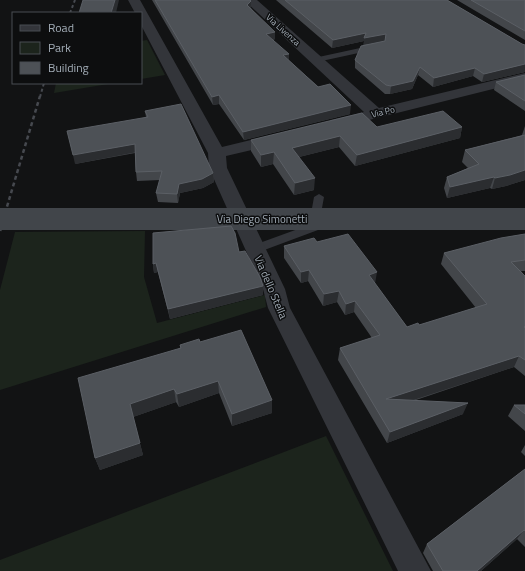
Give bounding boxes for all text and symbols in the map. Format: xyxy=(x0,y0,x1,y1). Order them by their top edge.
street label: Via Livenza xyxy=(263,11,304,49)
legend xyxy=(12,12,142,84)
text: Road xyxy=(48,18,74,37)
text: Park xyxy=(48,38,71,57)
text: Building xyxy=(48,58,89,77)
street label: Via Po xyxy=(370,102,396,121)
street label: Via Diego Simonetti xyxy=(217,211,307,227)
street label: Via dello Stella xyxy=(250,253,292,322)

